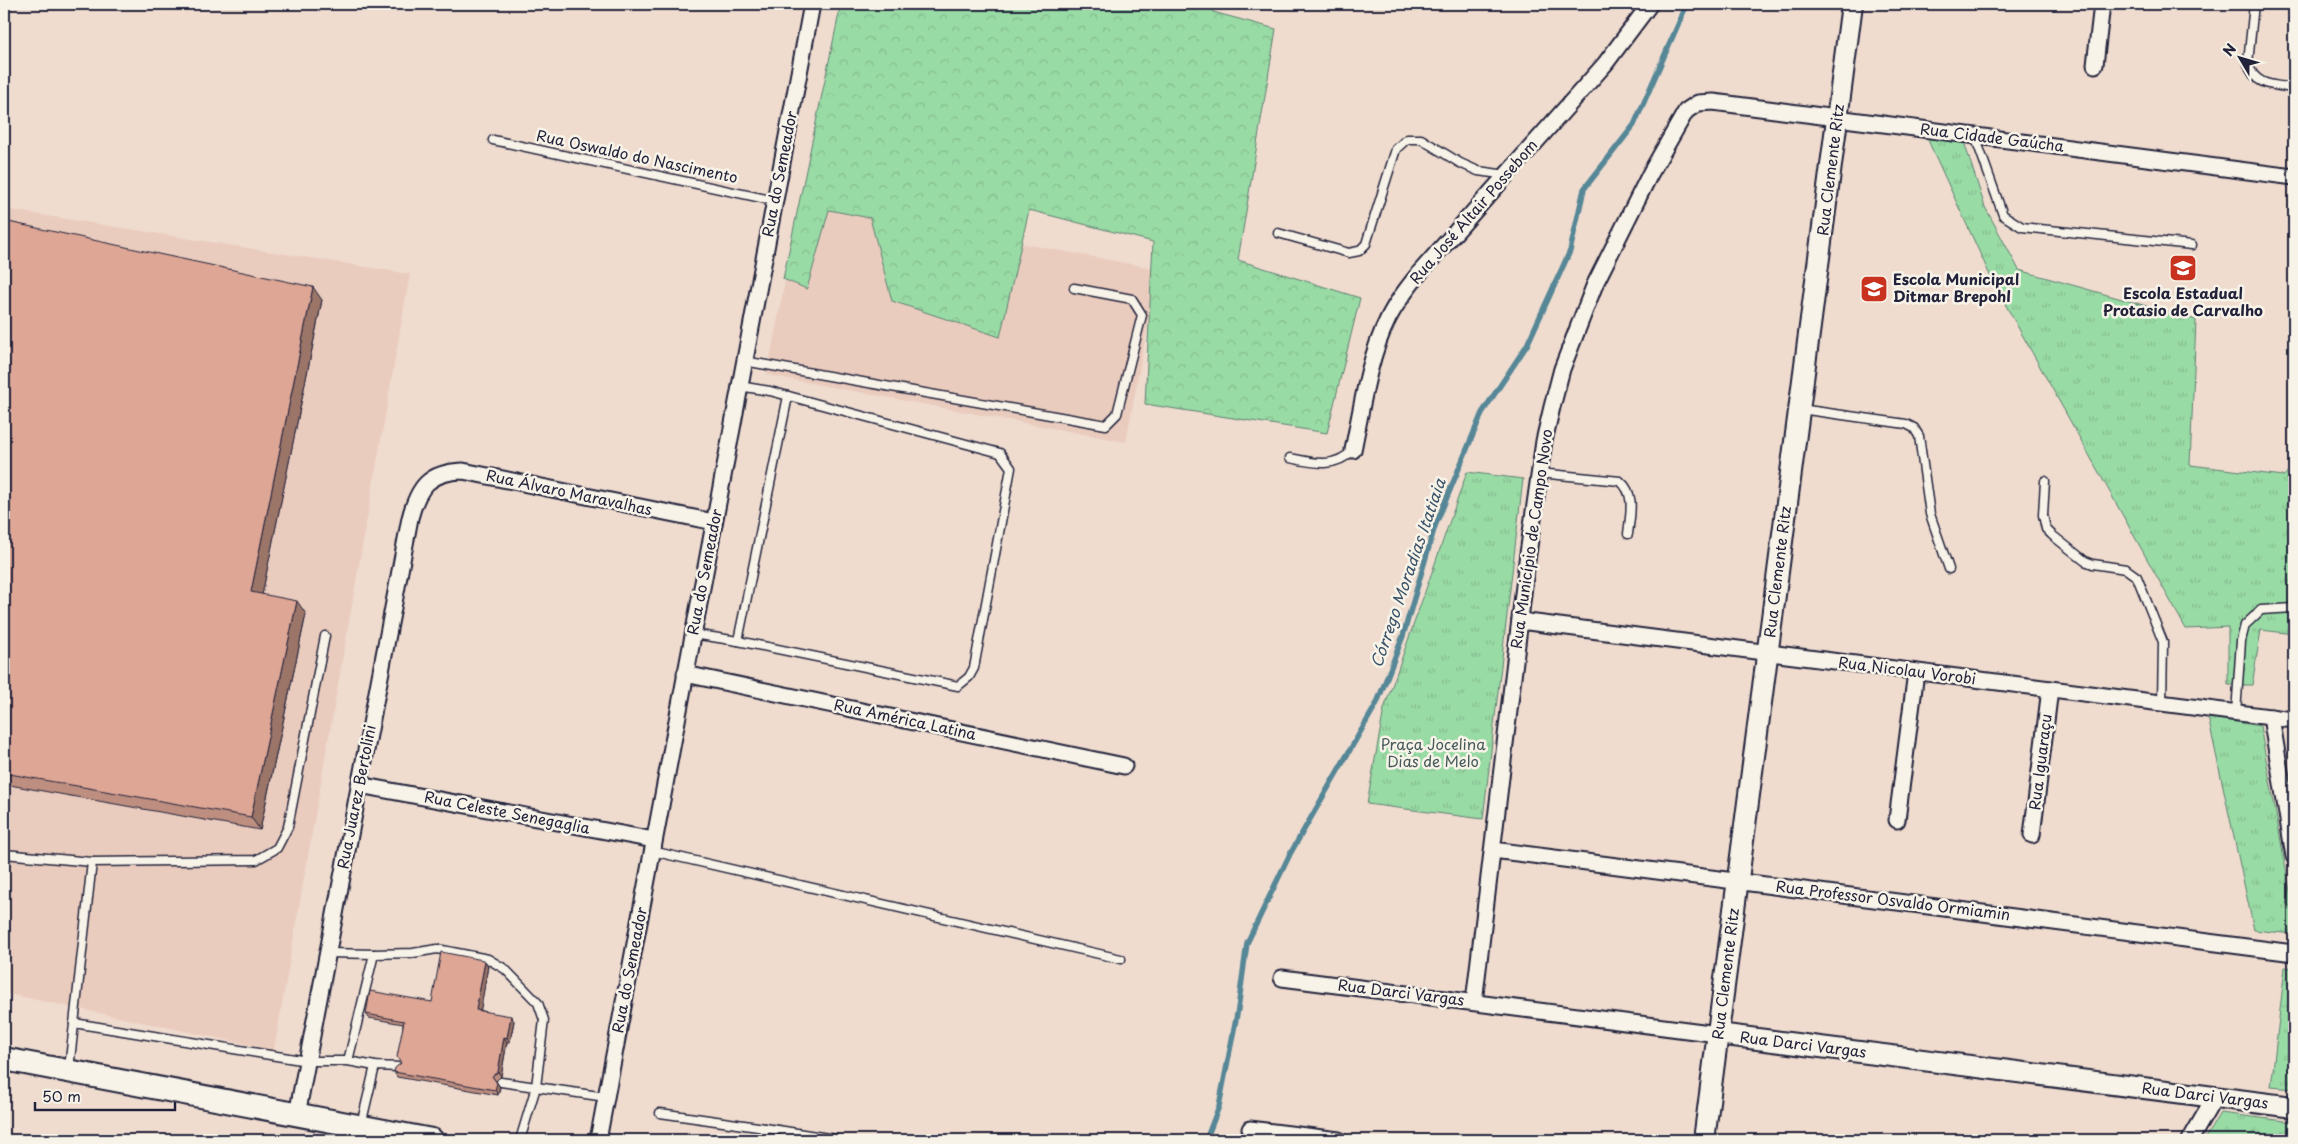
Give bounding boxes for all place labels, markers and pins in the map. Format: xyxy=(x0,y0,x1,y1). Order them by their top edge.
school or university icon: Escola Estadual Protasio de Carvalho xyxy=(2168,253,2198,283)
place label: Escola Municipal Ditmar Brepohl xyxy=(1893,267,2019,307)
school or university icon: Escola Municipal Ditmar Brepohl xyxy=(1859,274,1889,304)
place label: Escola Estadual Protasio de Carvalho xyxy=(2103,281,2263,321)

